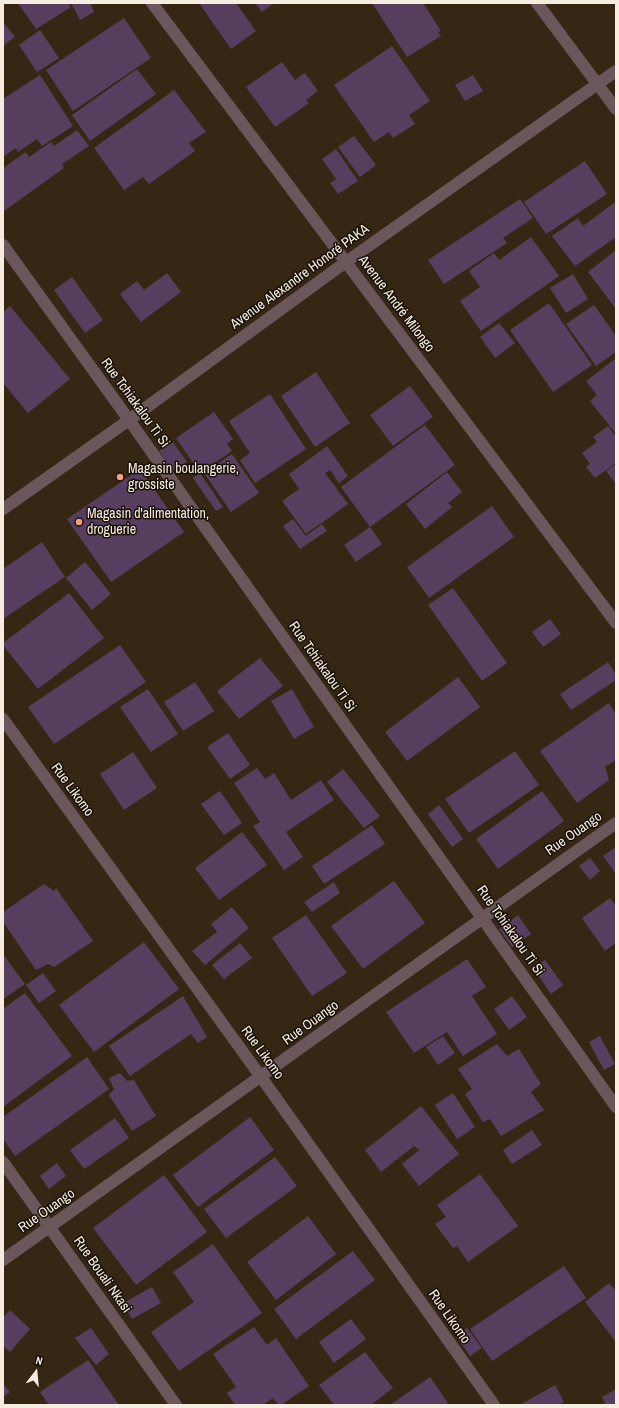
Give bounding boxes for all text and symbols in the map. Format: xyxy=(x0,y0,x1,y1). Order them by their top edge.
street label: Avenue Alexandre Honoré PAKA xyxy=(227,221,373,333)
street label: Avenue André Milongo xyxy=(354,252,438,356)
street label: Rue Tchiakalou Ti Si xyxy=(97,355,173,451)
place label: Magasin boulangerie, grossiste xyxy=(128,461,239,494)
marker: Magasin boulangerie, grossiste xyxy=(115,472,125,482)
place label: Magasin d'alimentation, droguerie xyxy=(87,506,209,538)
marker: Magasin d'alimentation, droguerie xyxy=(74,517,84,527)
street label: Rue Tchiakalou Ti Si xyxy=(285,619,359,715)
street label: Rue Likomo xyxy=(47,760,97,820)
street label: Rue Ouango xyxy=(543,808,605,860)
street label: Rue Tchiakalou Ti Si xyxy=(473,883,547,979)
street label: Rue Ouango xyxy=(280,997,342,1049)
street label: Rue Likomo xyxy=(237,1023,287,1083)
street label: Rue Ouango xyxy=(16,1185,78,1237)
street label: Rue Bouali Nkasi xyxy=(69,1234,135,1316)
street label: Rue Likomo xyxy=(424,1287,474,1347)
north arrow xyxy=(16,1352,56,1392)
text: N xyxy=(34,1353,44,1368)

